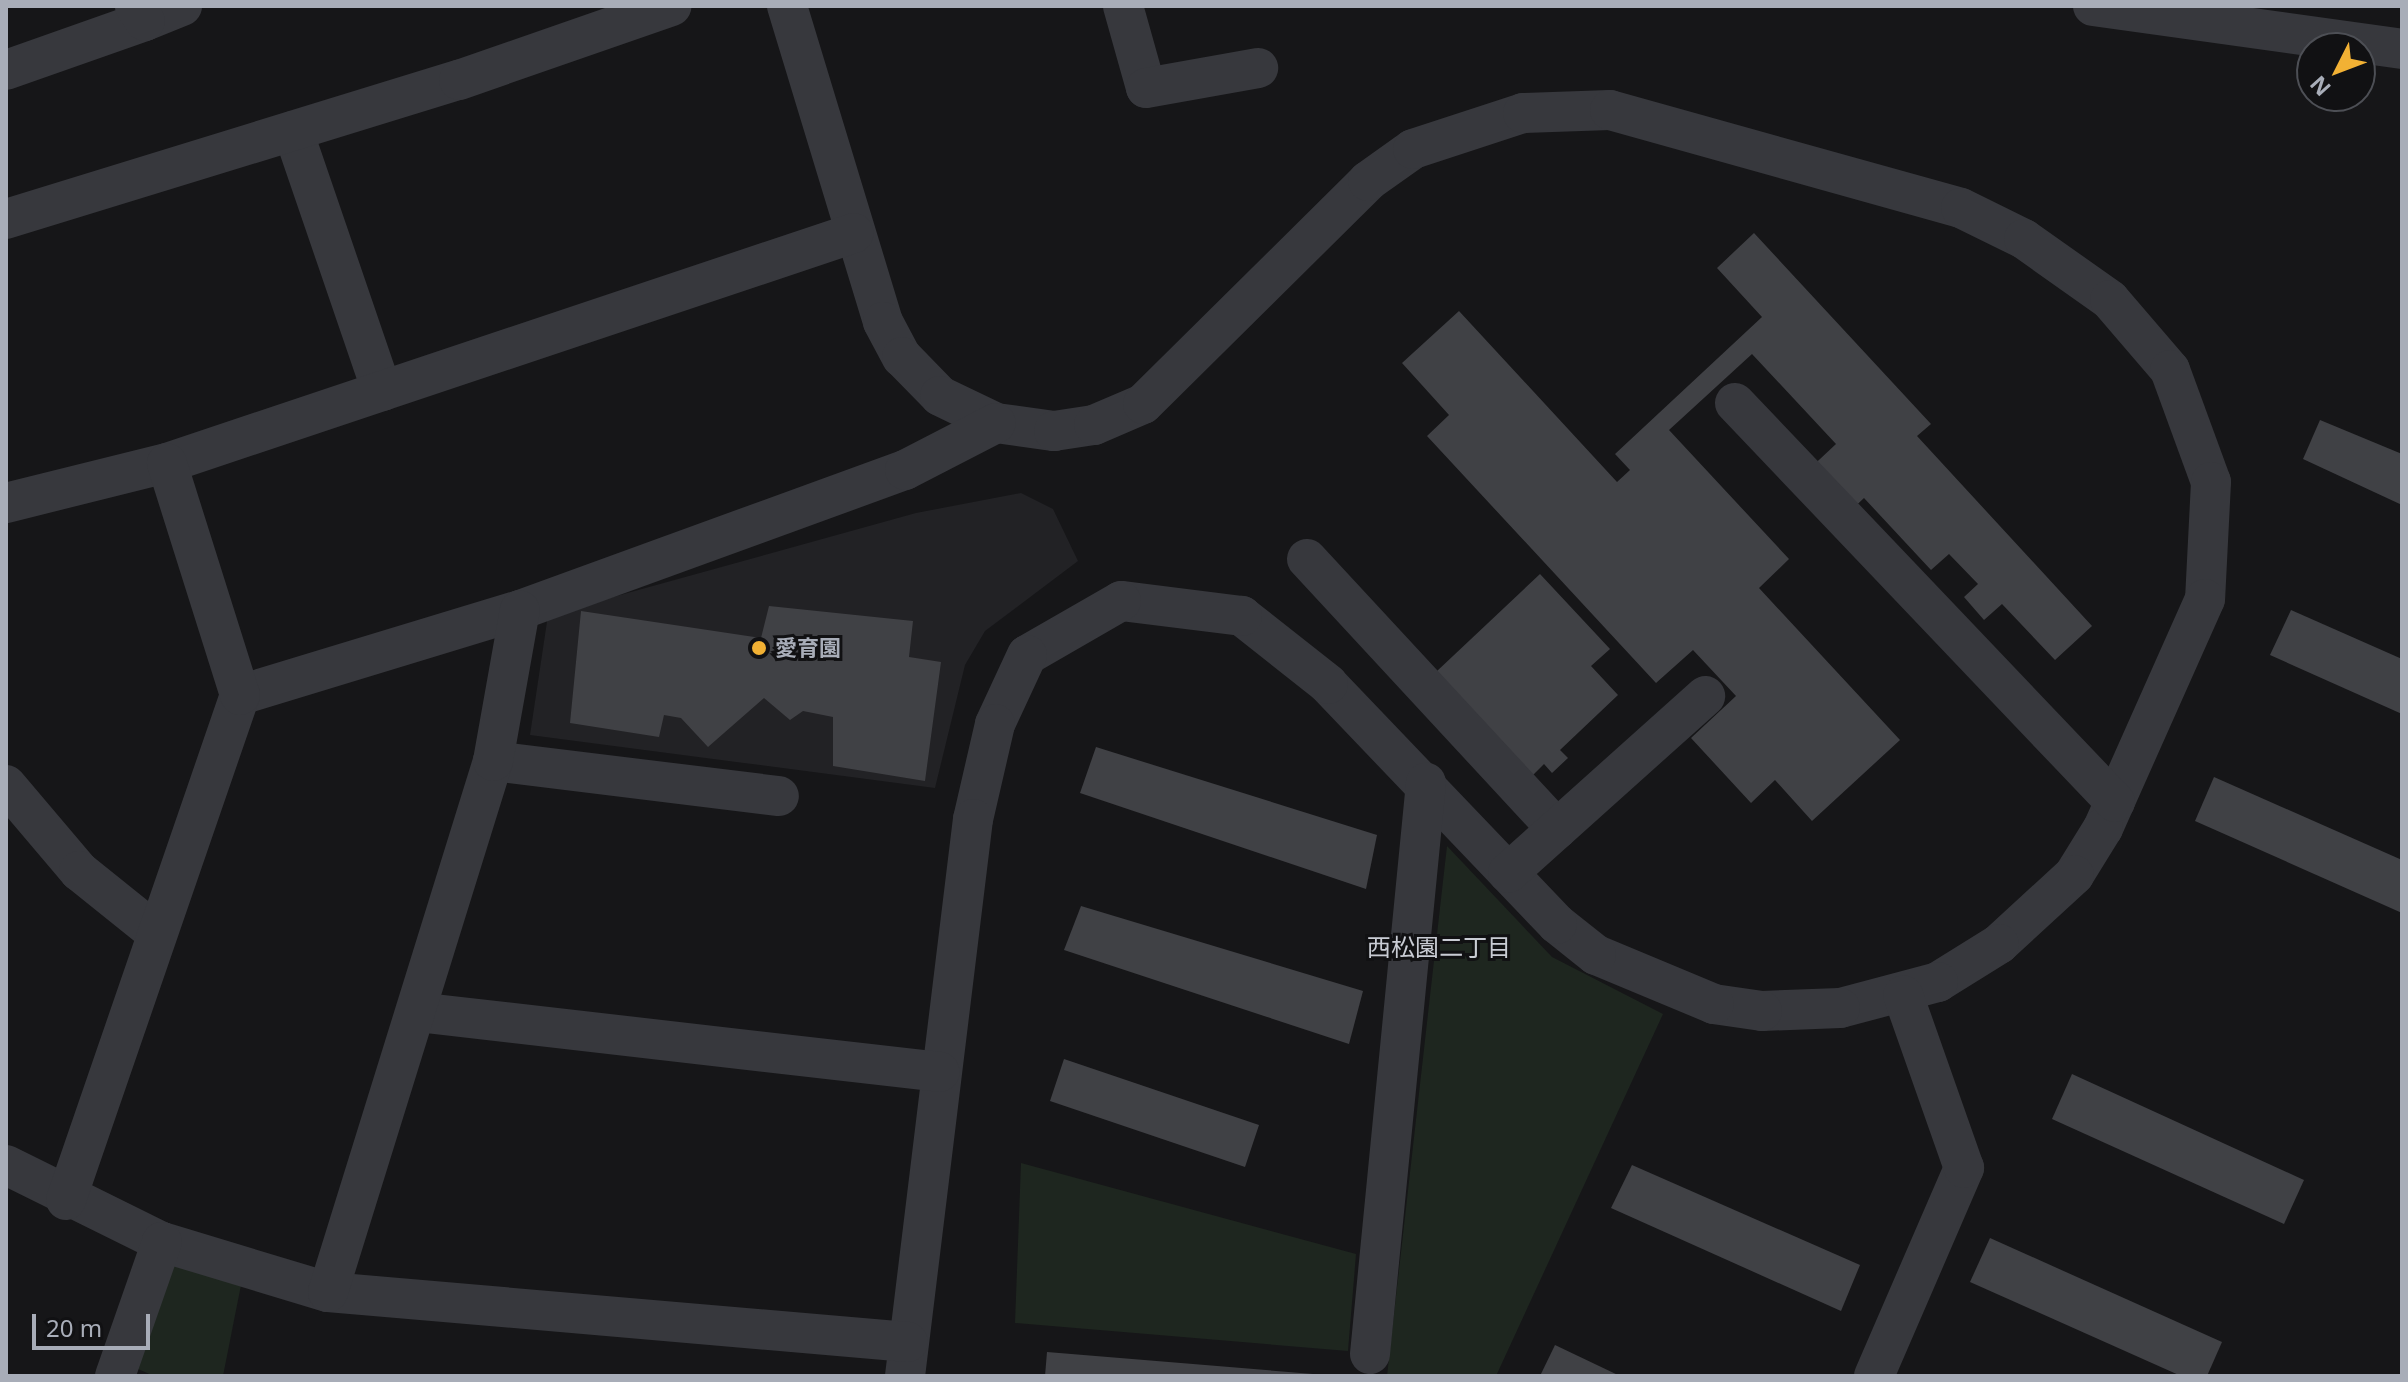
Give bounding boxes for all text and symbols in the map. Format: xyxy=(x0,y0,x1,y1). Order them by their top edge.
north arrow xyxy=(2296,32,2376,112)
text: N xyxy=(2303,70,2337,103)
place label: 愛育園 xyxy=(775,635,841,661)
marker: 愛育園 xyxy=(750,639,768,657)
district label: 西松園二丁目 xyxy=(1367,933,1511,961)
scale bar xyxy=(36,1298,154,1348)
text: 20 m xyxy=(46,1311,102,1344)

